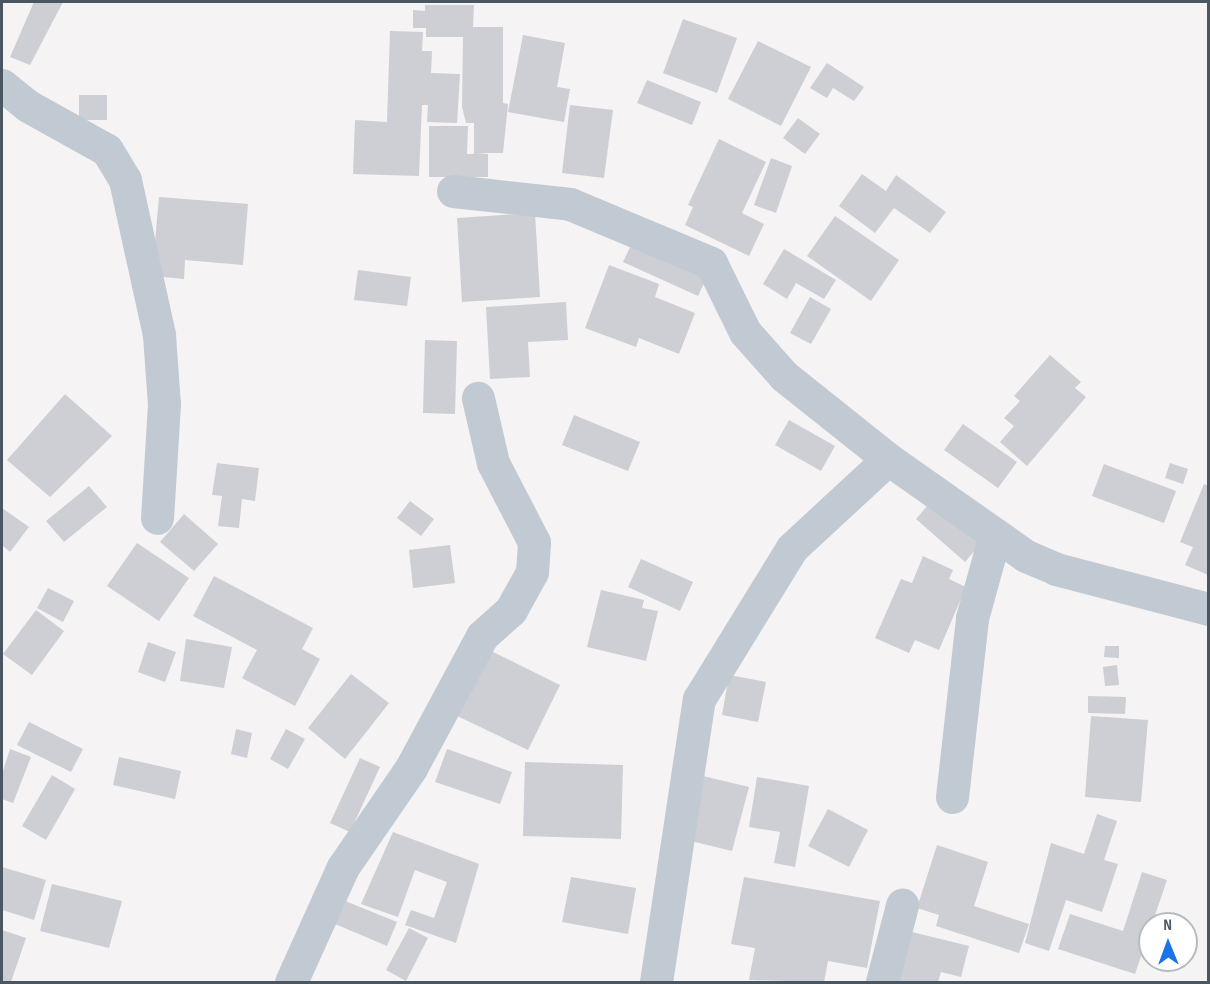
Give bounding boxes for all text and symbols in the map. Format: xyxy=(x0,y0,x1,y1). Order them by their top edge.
north arrow xyxy=(1138,912,1198,972)
text: N xyxy=(1163,916,1172,935)

